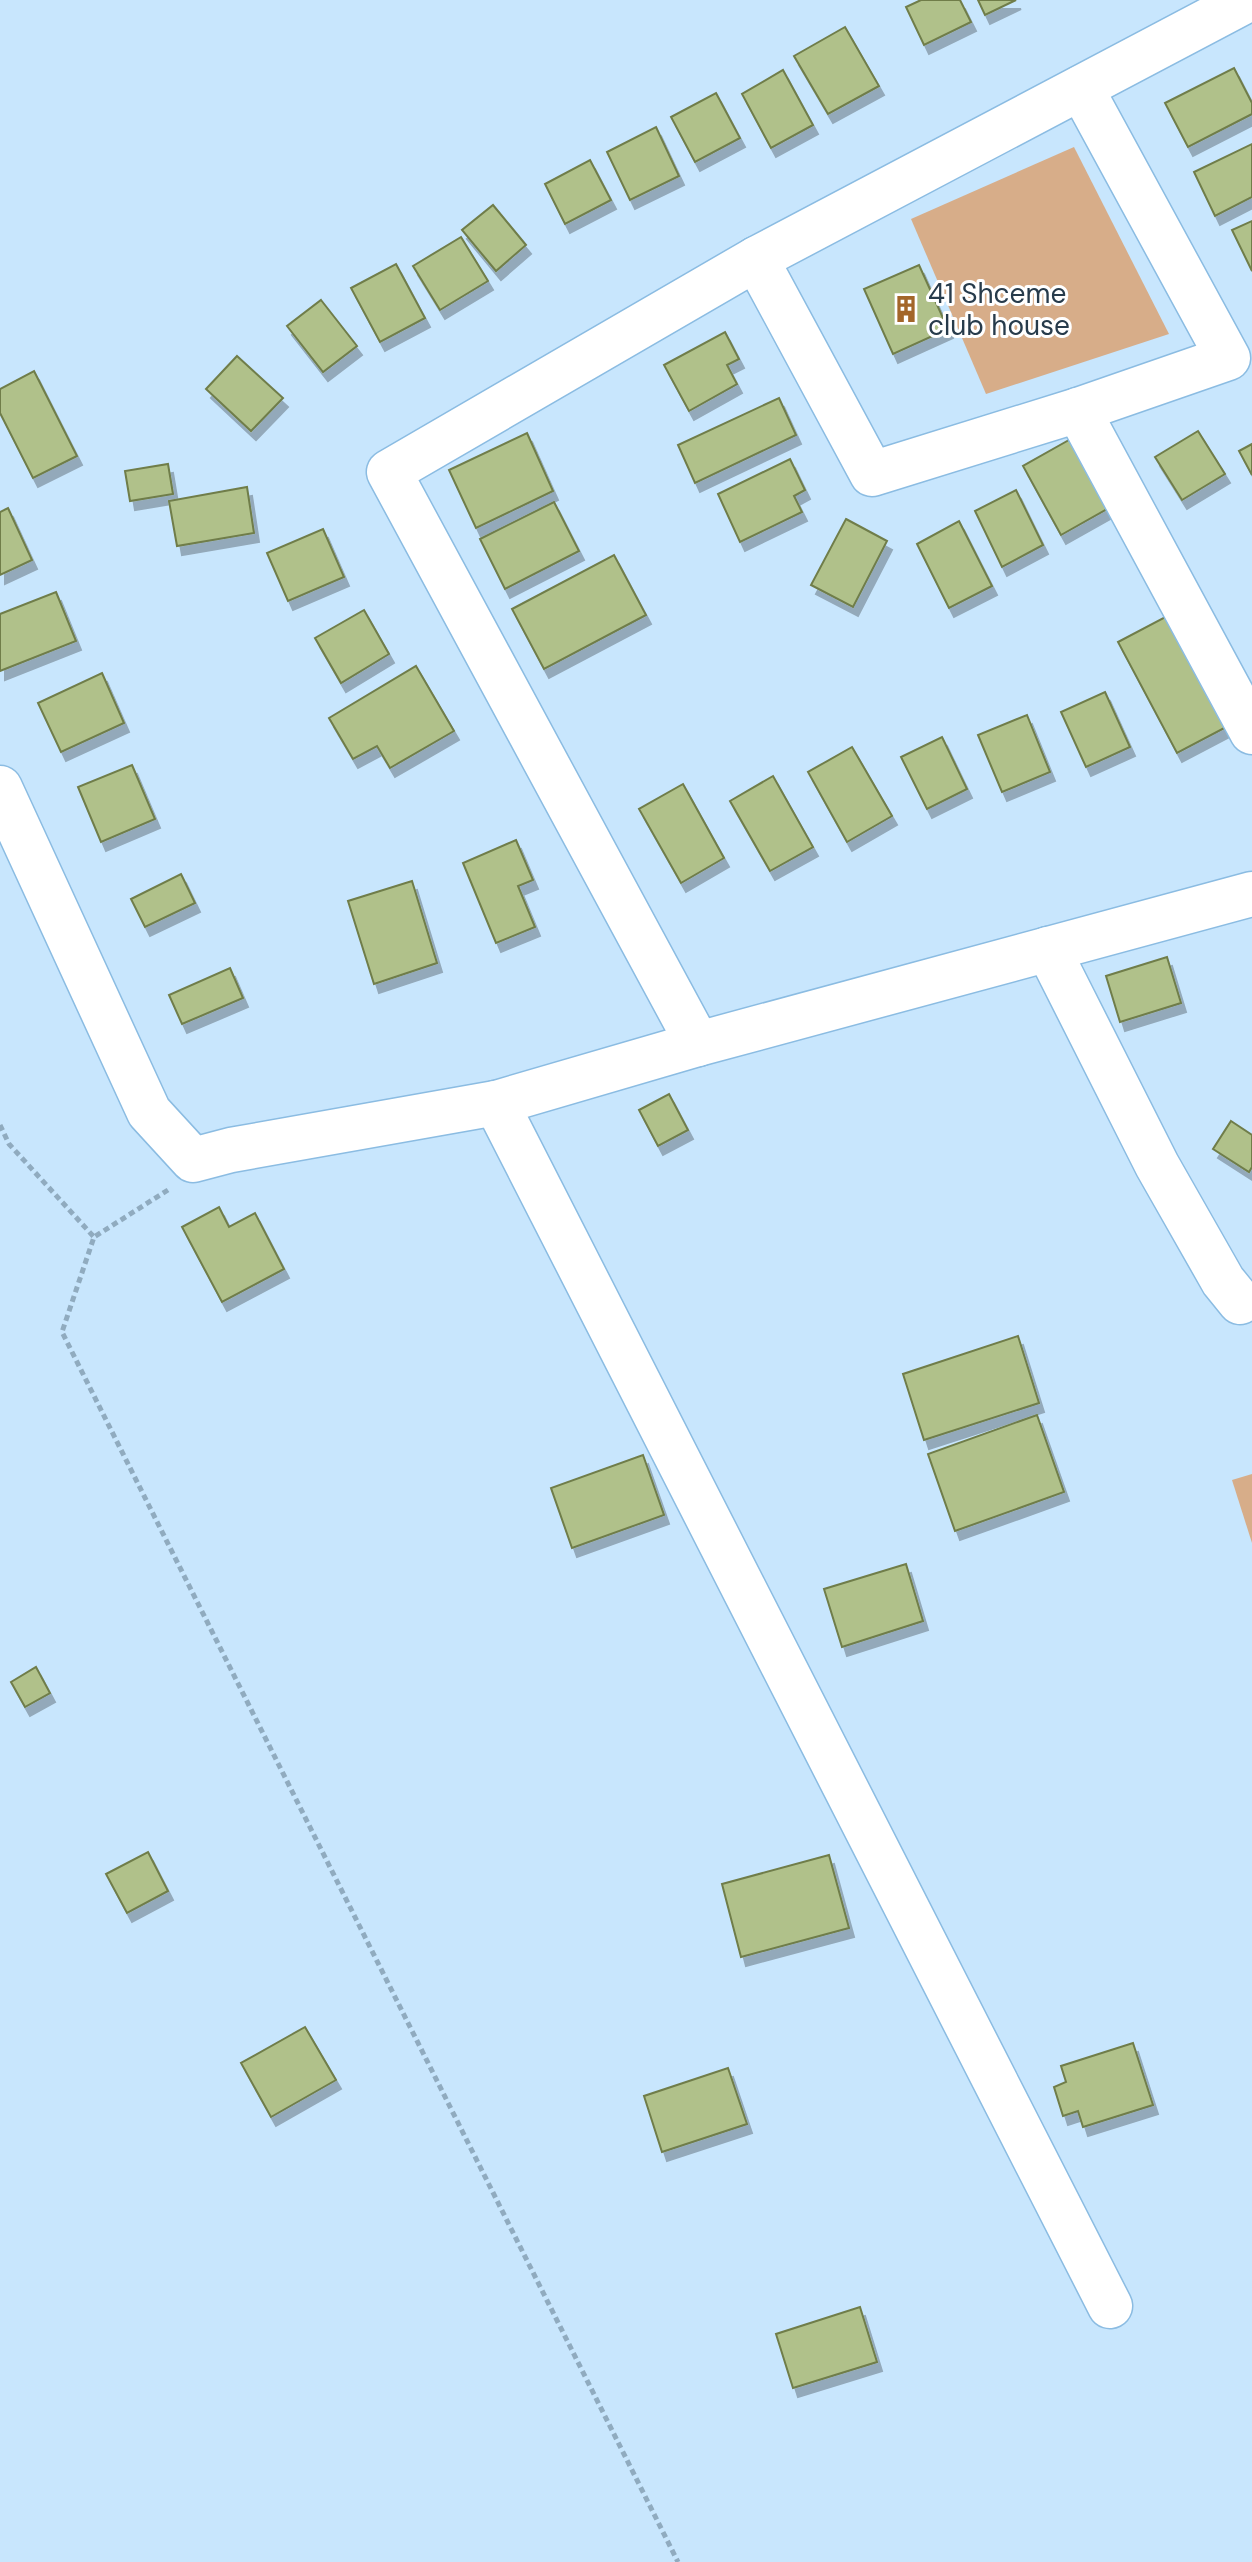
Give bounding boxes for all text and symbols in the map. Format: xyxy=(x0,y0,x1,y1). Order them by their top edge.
place label: 41 Shceme club house xyxy=(928,275,1070,344)
building icon: 41 Shceme club house xyxy=(891,294,921,324)

